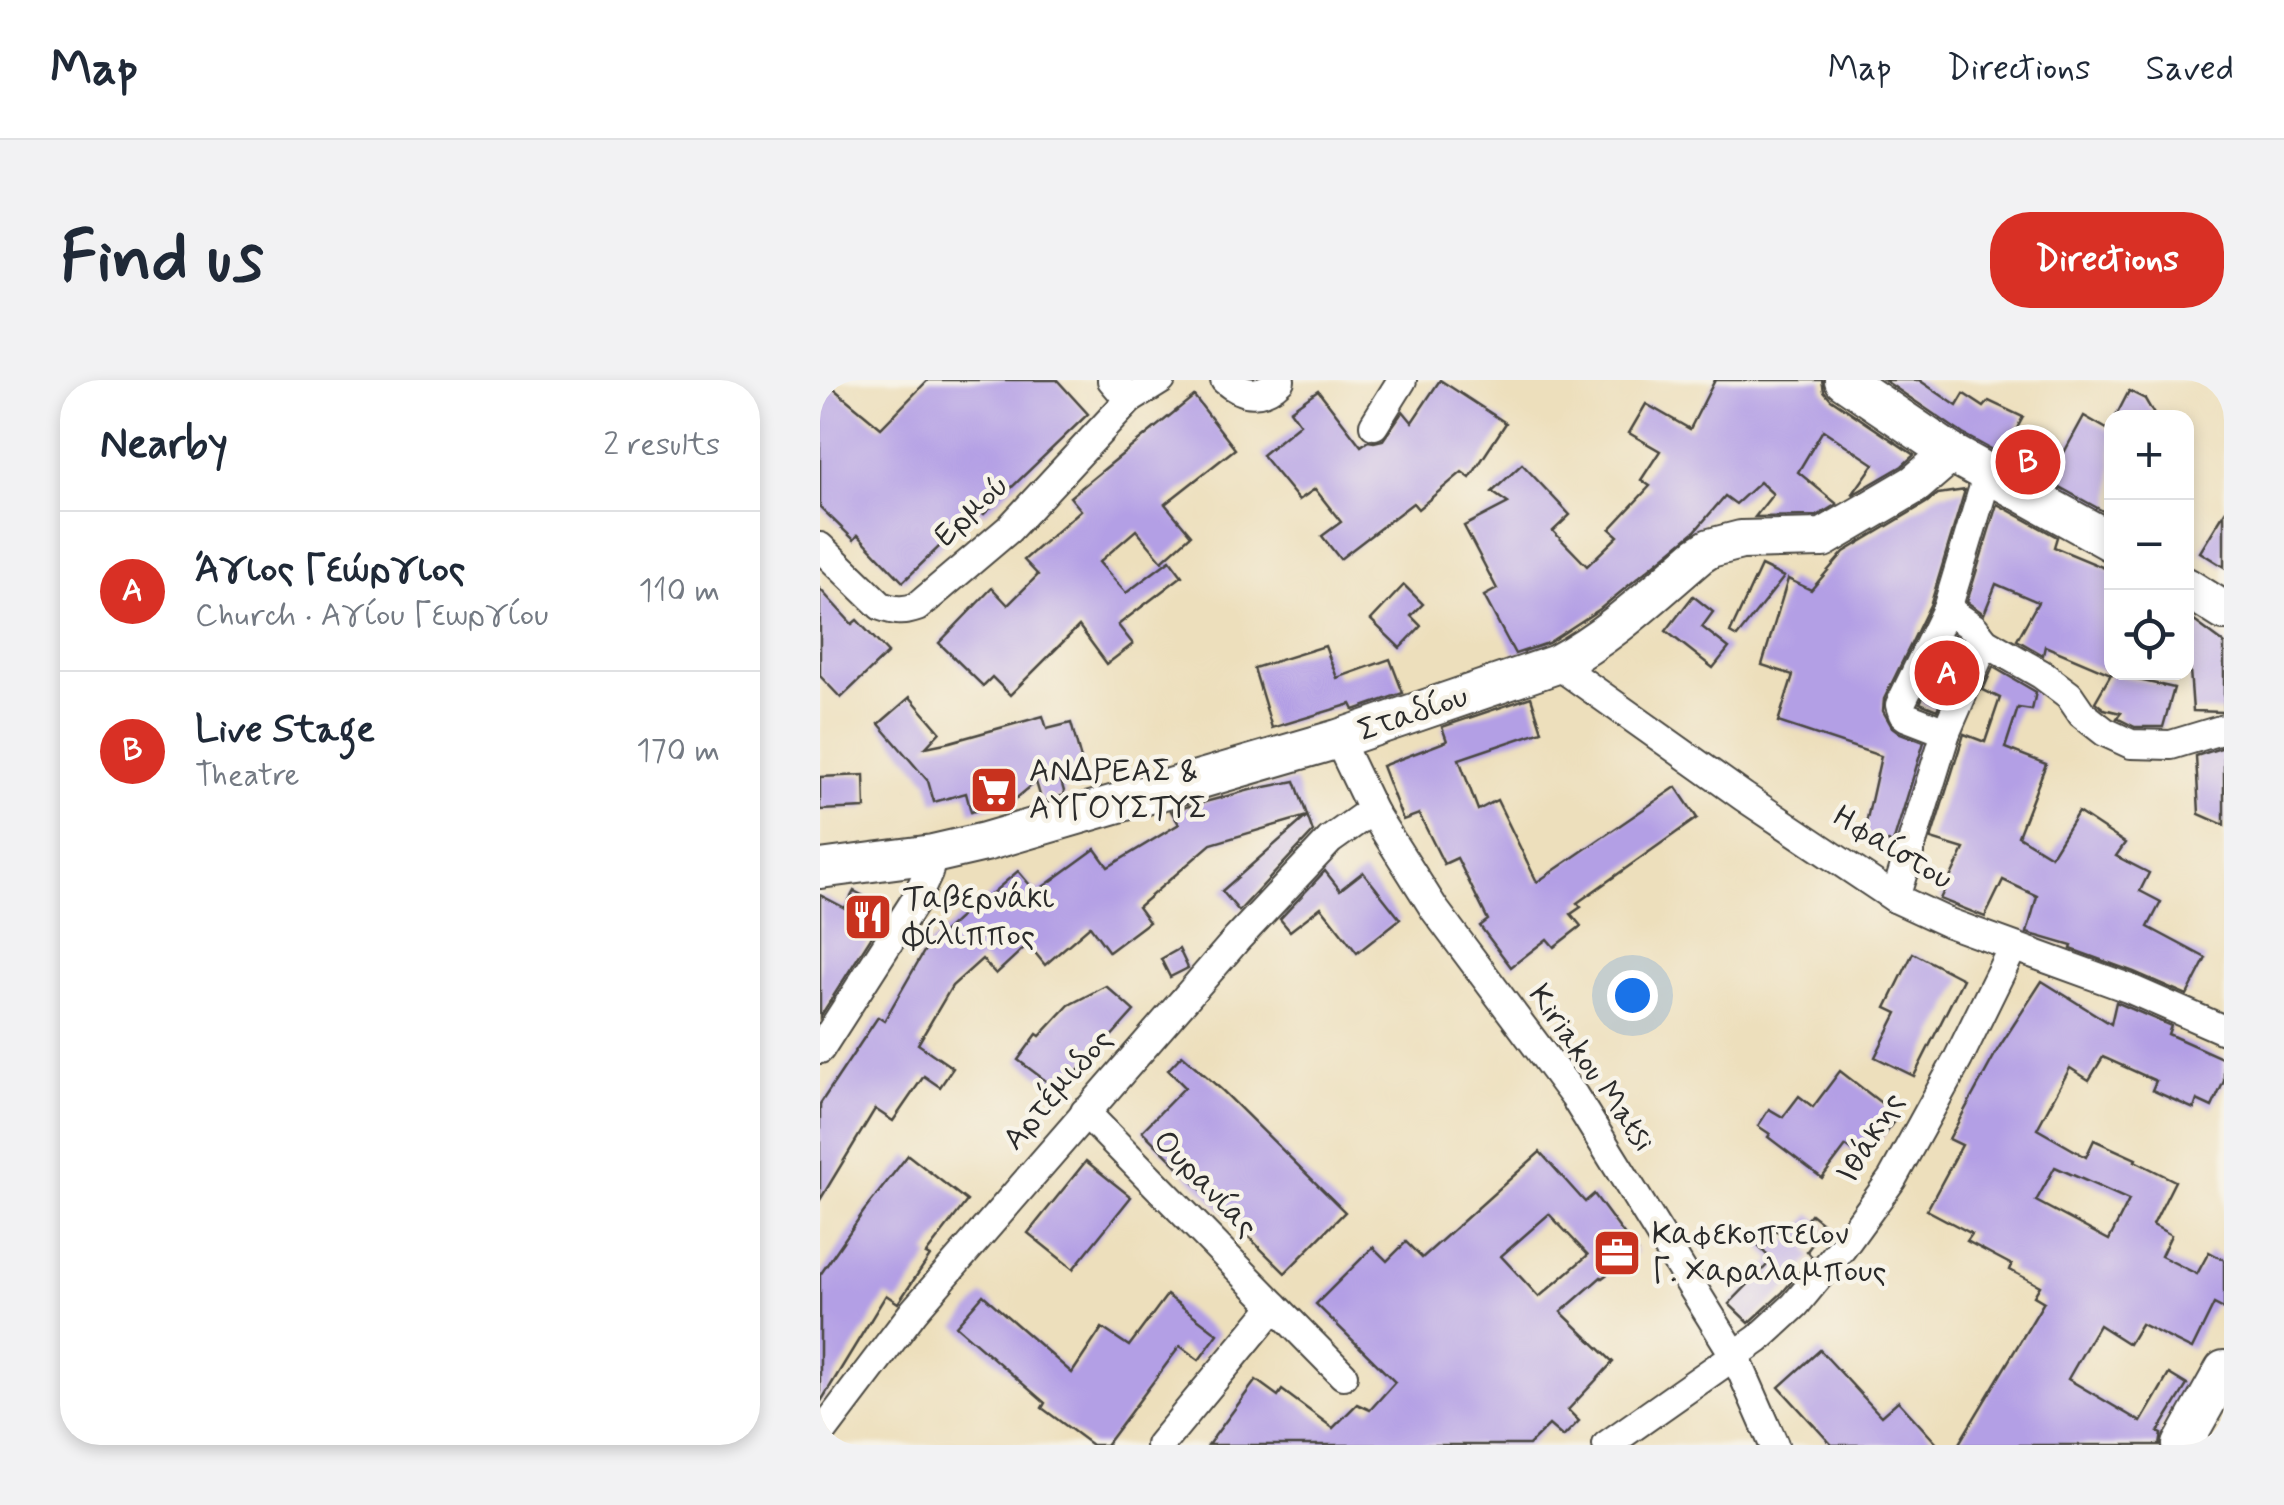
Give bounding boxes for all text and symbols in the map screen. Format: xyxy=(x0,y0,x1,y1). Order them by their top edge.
text: Map xyxy=(50,38,138,101)
text: Map xyxy=(1828,46,1892,92)
text: Directions xyxy=(1947,46,2091,92)
text: Saved xyxy=(2146,46,2234,92)
button: Directions xyxy=(1990,212,2224,308)
text: Find us xyxy=(60,214,264,306)
map controls xyxy=(2104,410,2194,680)
button: + xyxy=(2104,410,2194,500)
text: Nearby xyxy=(100,418,228,473)
text: 2 results xyxy=(603,424,720,466)
pin: B xyxy=(1996,424,2060,500)
street label: Ερμού xyxy=(925,465,1019,557)
button: − xyxy=(2104,500,2194,590)
text: Άγιος Γεώργιος xyxy=(195,546,465,595)
text: A xyxy=(122,570,143,612)
text: 110 m xyxy=(639,570,720,612)
button: locate xyxy=(2104,590,2194,680)
text: Church · Αγίου Γεωργίου xyxy=(195,595,548,637)
pin: A xyxy=(1914,636,1980,710)
street label: Σταδίου xyxy=(1352,676,1474,752)
text: Live Stage xyxy=(195,706,375,755)
text: B xyxy=(122,730,143,772)
text: 170 m xyxy=(636,730,720,772)
place label: ΑΝΔΡΕΑΣ & ΑΥΓΟΥΣΤΥΣ xyxy=(1029,751,1207,830)
text: Theatre xyxy=(195,755,300,797)
supermarket icon: ΑΝΔΡΕΑΣ & ΑΥΓΟΥΣΤΥΣ xyxy=(968,764,1020,816)
street label: Ηφαίστου xyxy=(1824,796,1960,900)
place label: Ταβερνάκι Φίλιππος xyxy=(902,878,1054,957)
restaurant icon: Ταβερνάκι Φίλιππος xyxy=(842,891,894,943)
your location xyxy=(1607,970,1658,1021)
street label: Kiriakou Matsi xyxy=(1518,976,1664,1160)
street label: Αρτέμιδος xyxy=(993,1020,1122,1160)
street label: Ιθάκης xyxy=(1827,1085,1915,1191)
street label: Ουρανίας xyxy=(1143,1121,1267,1247)
place label: Καφεκοπτειον Γ. Χαραλαμπους xyxy=(1652,1214,1887,1293)
office icon: Καφεκοπτειον Γ. Χαραλαμπους xyxy=(1591,1227,1643,1279)

